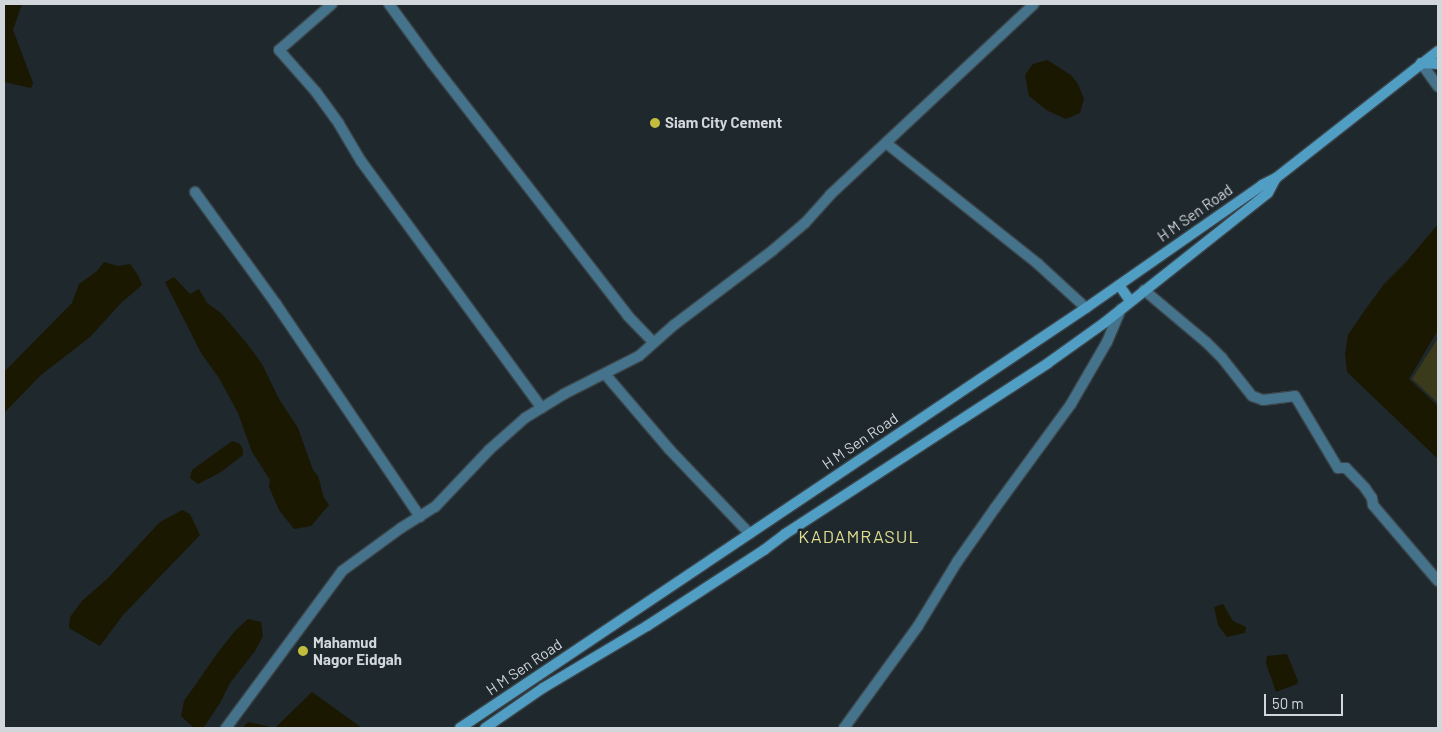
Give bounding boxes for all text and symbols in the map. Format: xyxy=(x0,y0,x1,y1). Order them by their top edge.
place label: Siam City Cement xyxy=(665,114,782,132)
marker: Siam City Cement xyxy=(649,117,661,129)
street label: H M Sen Road xyxy=(1154,181,1236,245)
street label: H M Sen Road xyxy=(819,409,901,473)
district label: KADAMRASUL xyxy=(797,525,921,547)
place label: Mahamud Nagor Eidgah xyxy=(313,633,402,668)
street label: H M Sen Road xyxy=(483,635,565,699)
marker: Mahamud Nagor Eidgah xyxy=(297,645,309,657)
scale bar xyxy=(1267,684,1346,716)
text: 50 m xyxy=(1272,694,1304,712)

